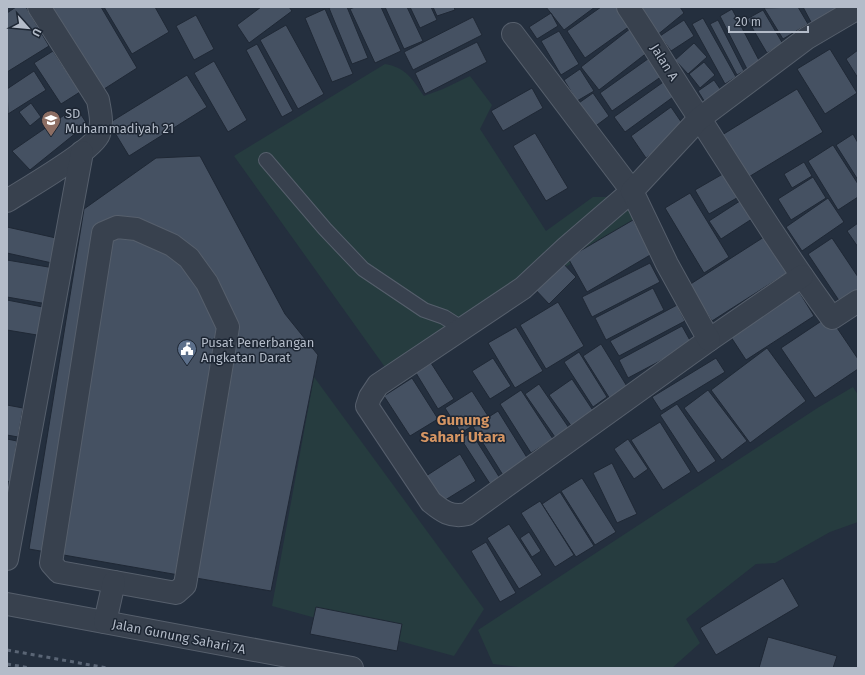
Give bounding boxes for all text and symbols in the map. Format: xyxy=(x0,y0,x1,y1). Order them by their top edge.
north arrow xyxy=(8,8,48,48)
scale bar xyxy=(729,8,808,34)
text: 20 m xyxy=(735,15,761,29)
text: U xyxy=(29,26,44,38)
street label: Jalan A xyxy=(648,41,682,84)
place label: SD Muhammadiyah 21 xyxy=(65,106,174,136)
school or university icon: SD Muhammadiyah 21 xyxy=(40,109,62,137)
place label: Pusat Penerbangan Angkatan Darat xyxy=(201,335,314,365)
public building icon: Pusat Penerbangan Angkatan Darat xyxy=(176,338,198,366)
district label: Gunung Sahari Utara xyxy=(421,411,505,446)
street label: Jalan Gunung Sahari 7A xyxy=(111,616,247,657)

